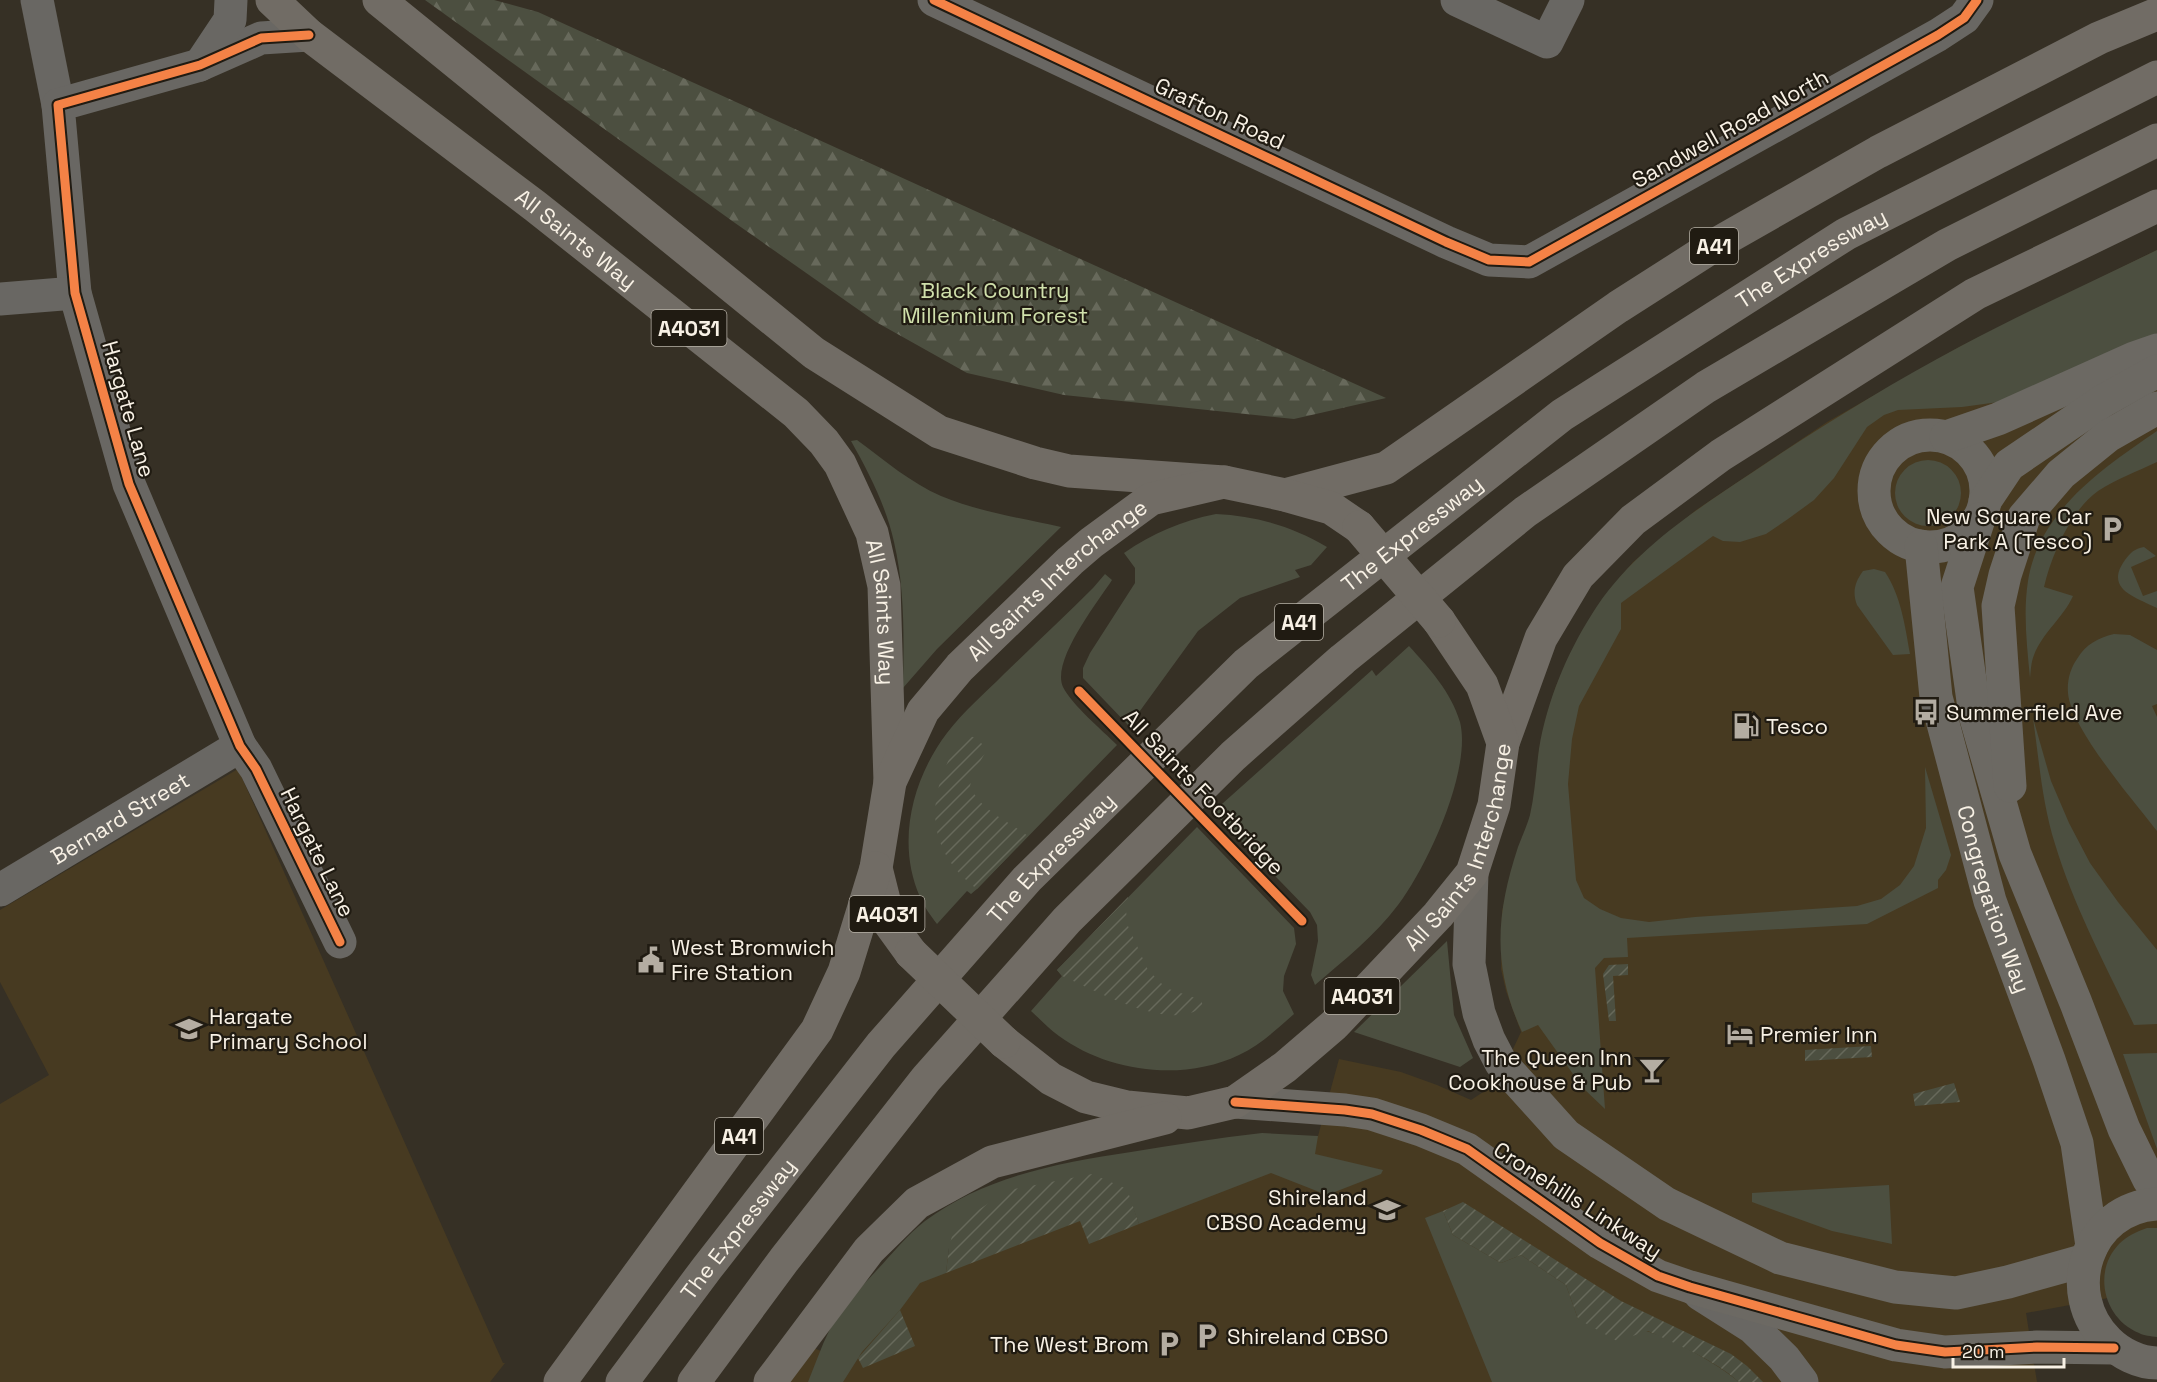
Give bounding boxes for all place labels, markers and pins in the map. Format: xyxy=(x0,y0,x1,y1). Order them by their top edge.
place label: New Square Car Park A (Tesco) xyxy=(1926,502,2092,555)
parking icon: New Square Car Park A (Tesco) xyxy=(2097,514,2127,544)
bus stop icon: Summerfield Ave xyxy=(1911,697,1941,727)
place label: Summerfield Ave xyxy=(1946,698,2123,726)
fuel station icon: Tesco xyxy=(1731,711,1761,741)
place label: Tesco xyxy=(1766,712,1828,740)
place label: West Bromwich Fire Station xyxy=(671,933,835,986)
public building icon: West Bromwich Fire Station xyxy=(636,945,666,975)
place label: Hargate Primary School xyxy=(209,1002,368,1055)
school or university icon: Hargate Primary School xyxy=(174,1014,204,1044)
hotel icon: Premier Inn xyxy=(1725,1019,1755,1049)
place label: Premier Inn xyxy=(1760,1020,1878,1048)
place label: The Queen Inn Cookhouse & Pub xyxy=(1448,1043,1632,1096)
bar icon: The Queen Inn Cookhouse & Pub xyxy=(1637,1055,1667,1085)
place label: Shireland CBSO Academy xyxy=(1206,1183,1367,1236)
school or university icon: Shireland CBSO Academy xyxy=(1372,1195,1402,1225)
parking icon: Shireland CBSO xyxy=(1192,1321,1222,1351)
place label: Shireland CBSO xyxy=(1227,1322,1389,1350)
parking icon: The West Brom xyxy=(1154,1329,1184,1359)
place label: The West Brom xyxy=(990,1330,1149,1358)

